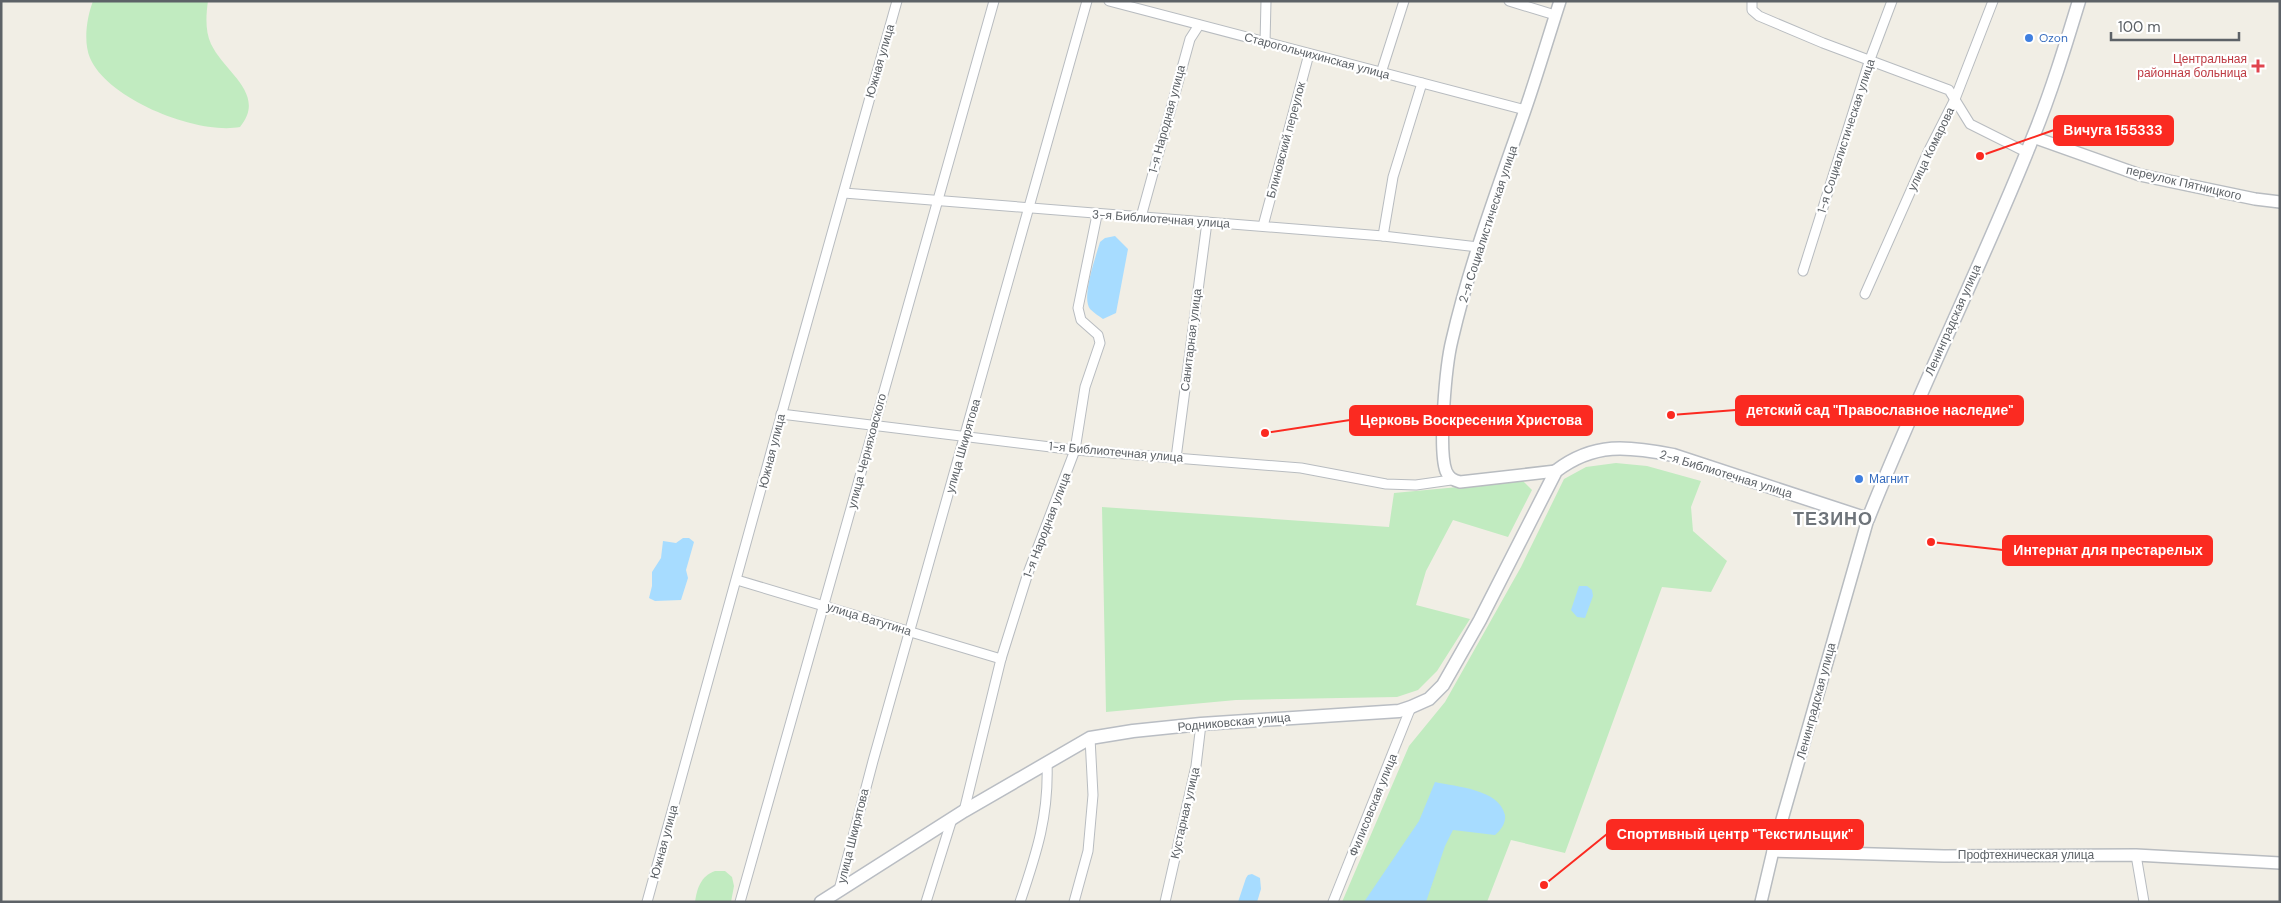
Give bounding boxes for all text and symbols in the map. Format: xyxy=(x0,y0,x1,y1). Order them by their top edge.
scale bar xyxy=(2111,10,2238,42)
text: 100 m xyxy=(2118,17,2161,37)
street label: Южная улица xyxy=(862,22,898,100)
street label: Старогольчихинская улица xyxy=(1242,29,1392,83)
place label: Ozon xyxy=(2039,30,2068,46)
marker: Ozon xyxy=(2023,32,2035,44)
place label: Центральная районная больница xyxy=(2137,51,2247,81)
street label: 1-я Социалистическая улица xyxy=(1813,57,1879,215)
marker: Центральная районная больница xyxy=(2251,59,2265,73)
street label: 1-я Народная улица xyxy=(1145,63,1189,175)
street label: Блиновский переулок xyxy=(1263,79,1309,200)
street label: улица Комарова xyxy=(1904,104,1958,193)
callout: Вичуга 155333 xyxy=(2054,116,2173,145)
text: Вичуга 155333 xyxy=(2063,121,2163,139)
street label: 2-я Социалистическая улица xyxy=(1455,143,1521,305)
street label: переулок Пятницкого xyxy=(2125,162,2244,204)
street label: 3-я Библиотечная улица xyxy=(1092,206,1231,232)
street label: Ленинградская улица xyxy=(1921,262,1985,378)
street label: Санитарная улица xyxy=(1177,287,1205,392)
street label: улица Черняховского xyxy=(844,391,890,510)
callout: детский сад "Православное наследие" xyxy=(1736,396,2023,425)
street label: улица Шкирятова xyxy=(942,397,984,495)
text: детский сад "Православное наследие" xyxy=(1747,401,2013,419)
callout: Церковь Воскресения Христова xyxy=(1350,406,1592,435)
text: Церковь Воскресения Христова xyxy=(1360,411,1582,429)
street label: Южная улица xyxy=(755,412,789,490)
street label: 1-я Библиотечная улица xyxy=(1048,438,1184,466)
street label: 2-я Библиотечная улица xyxy=(1658,446,1795,502)
street label: 1-я Народная улица xyxy=(1020,470,1075,580)
place label: Магнит xyxy=(1869,471,1910,487)
marker: Магнит xyxy=(1853,473,1865,485)
district label: ТЕЗИНО xyxy=(1793,507,1873,531)
callout: Интернат для престарелых xyxy=(2003,536,2212,565)
text: Интернат для престарелых xyxy=(2013,541,2203,559)
street label: улица Ватутина xyxy=(825,599,914,640)
street label: Ленинградская улица xyxy=(1793,641,1839,761)
street label: Родниковская улица xyxy=(1177,709,1291,735)
street label: Филисовская улица xyxy=(1345,751,1401,859)
street label: Кустарная улица xyxy=(1167,765,1203,860)
street label: улица Шкирятова xyxy=(833,787,873,885)
street label: Южная улица xyxy=(646,803,682,881)
callout: Спортивный центр "Текстильщик" xyxy=(1607,820,1863,849)
text: Спортивный центр "Текстильщик" xyxy=(1617,825,1853,843)
street label: Профтехническая улица xyxy=(1958,847,2095,863)

